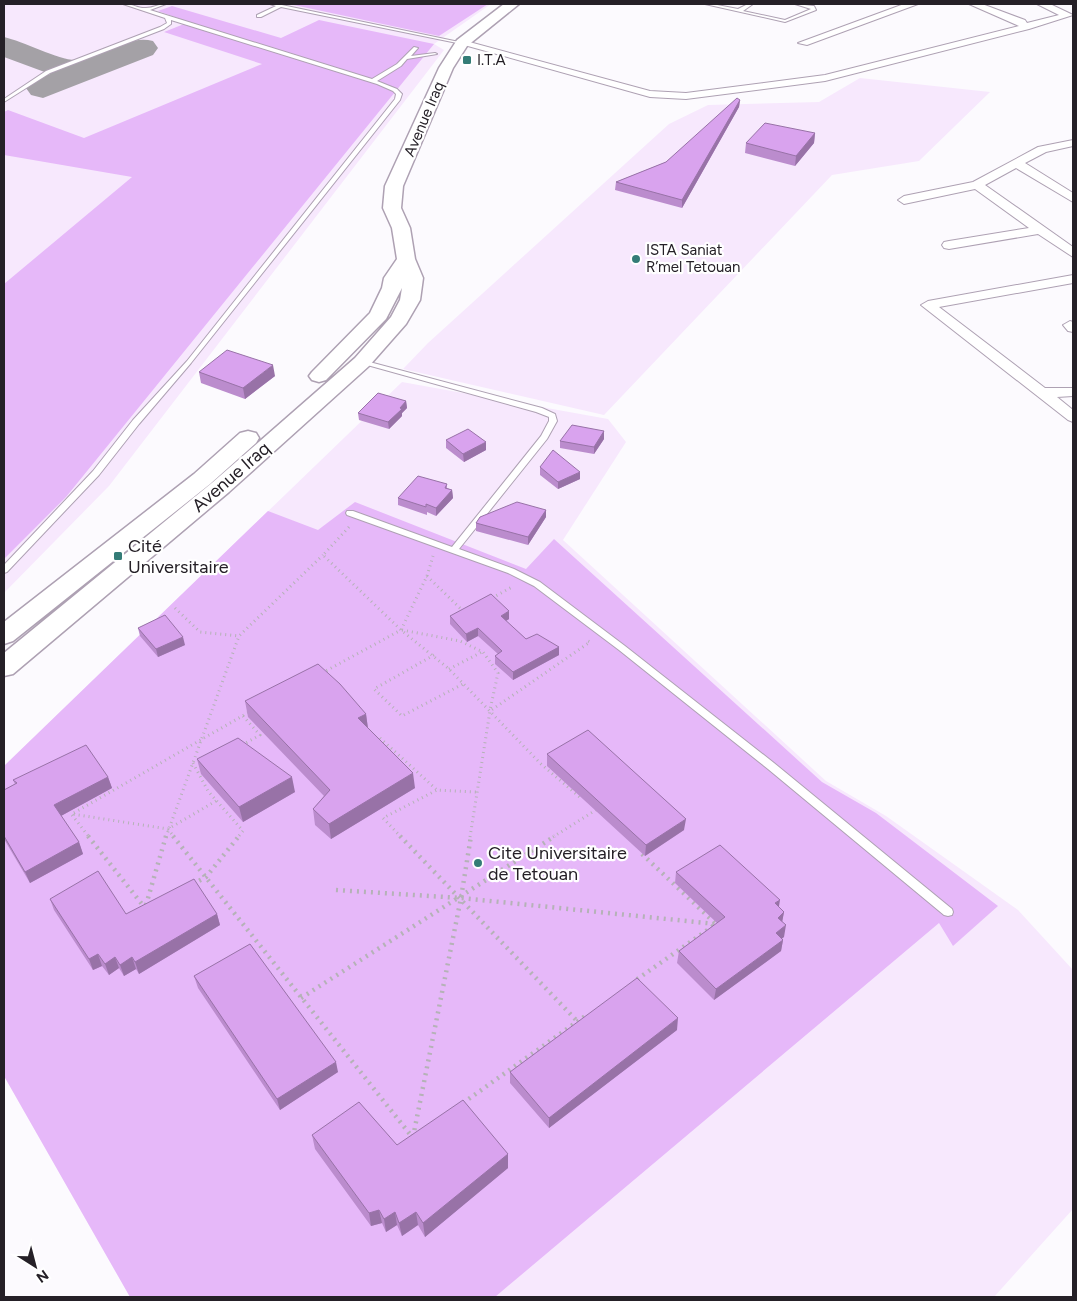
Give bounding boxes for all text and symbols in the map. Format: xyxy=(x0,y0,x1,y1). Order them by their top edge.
place label: I.T.A xyxy=(477,51,506,69)
marker: I.T.A xyxy=(461,54,473,66)
street label: Avenue Iraq xyxy=(400,79,448,159)
place label: ISTA Saniat R’mel Tetouan xyxy=(646,241,740,276)
marker: ISTA Saniat R’mel Tetouan xyxy=(630,253,642,265)
street label: Avenue Iraq xyxy=(188,437,274,517)
place label: Cité Universitaire xyxy=(128,535,229,578)
marker: Cité Universitaire xyxy=(112,550,124,562)
place label: Cite Universitaire de Tetouan xyxy=(488,842,627,885)
marker: Cite Universitaire de Tetouan xyxy=(472,857,484,869)
north arrow xyxy=(10,1241,60,1291)
text: N xyxy=(33,1266,52,1286)

